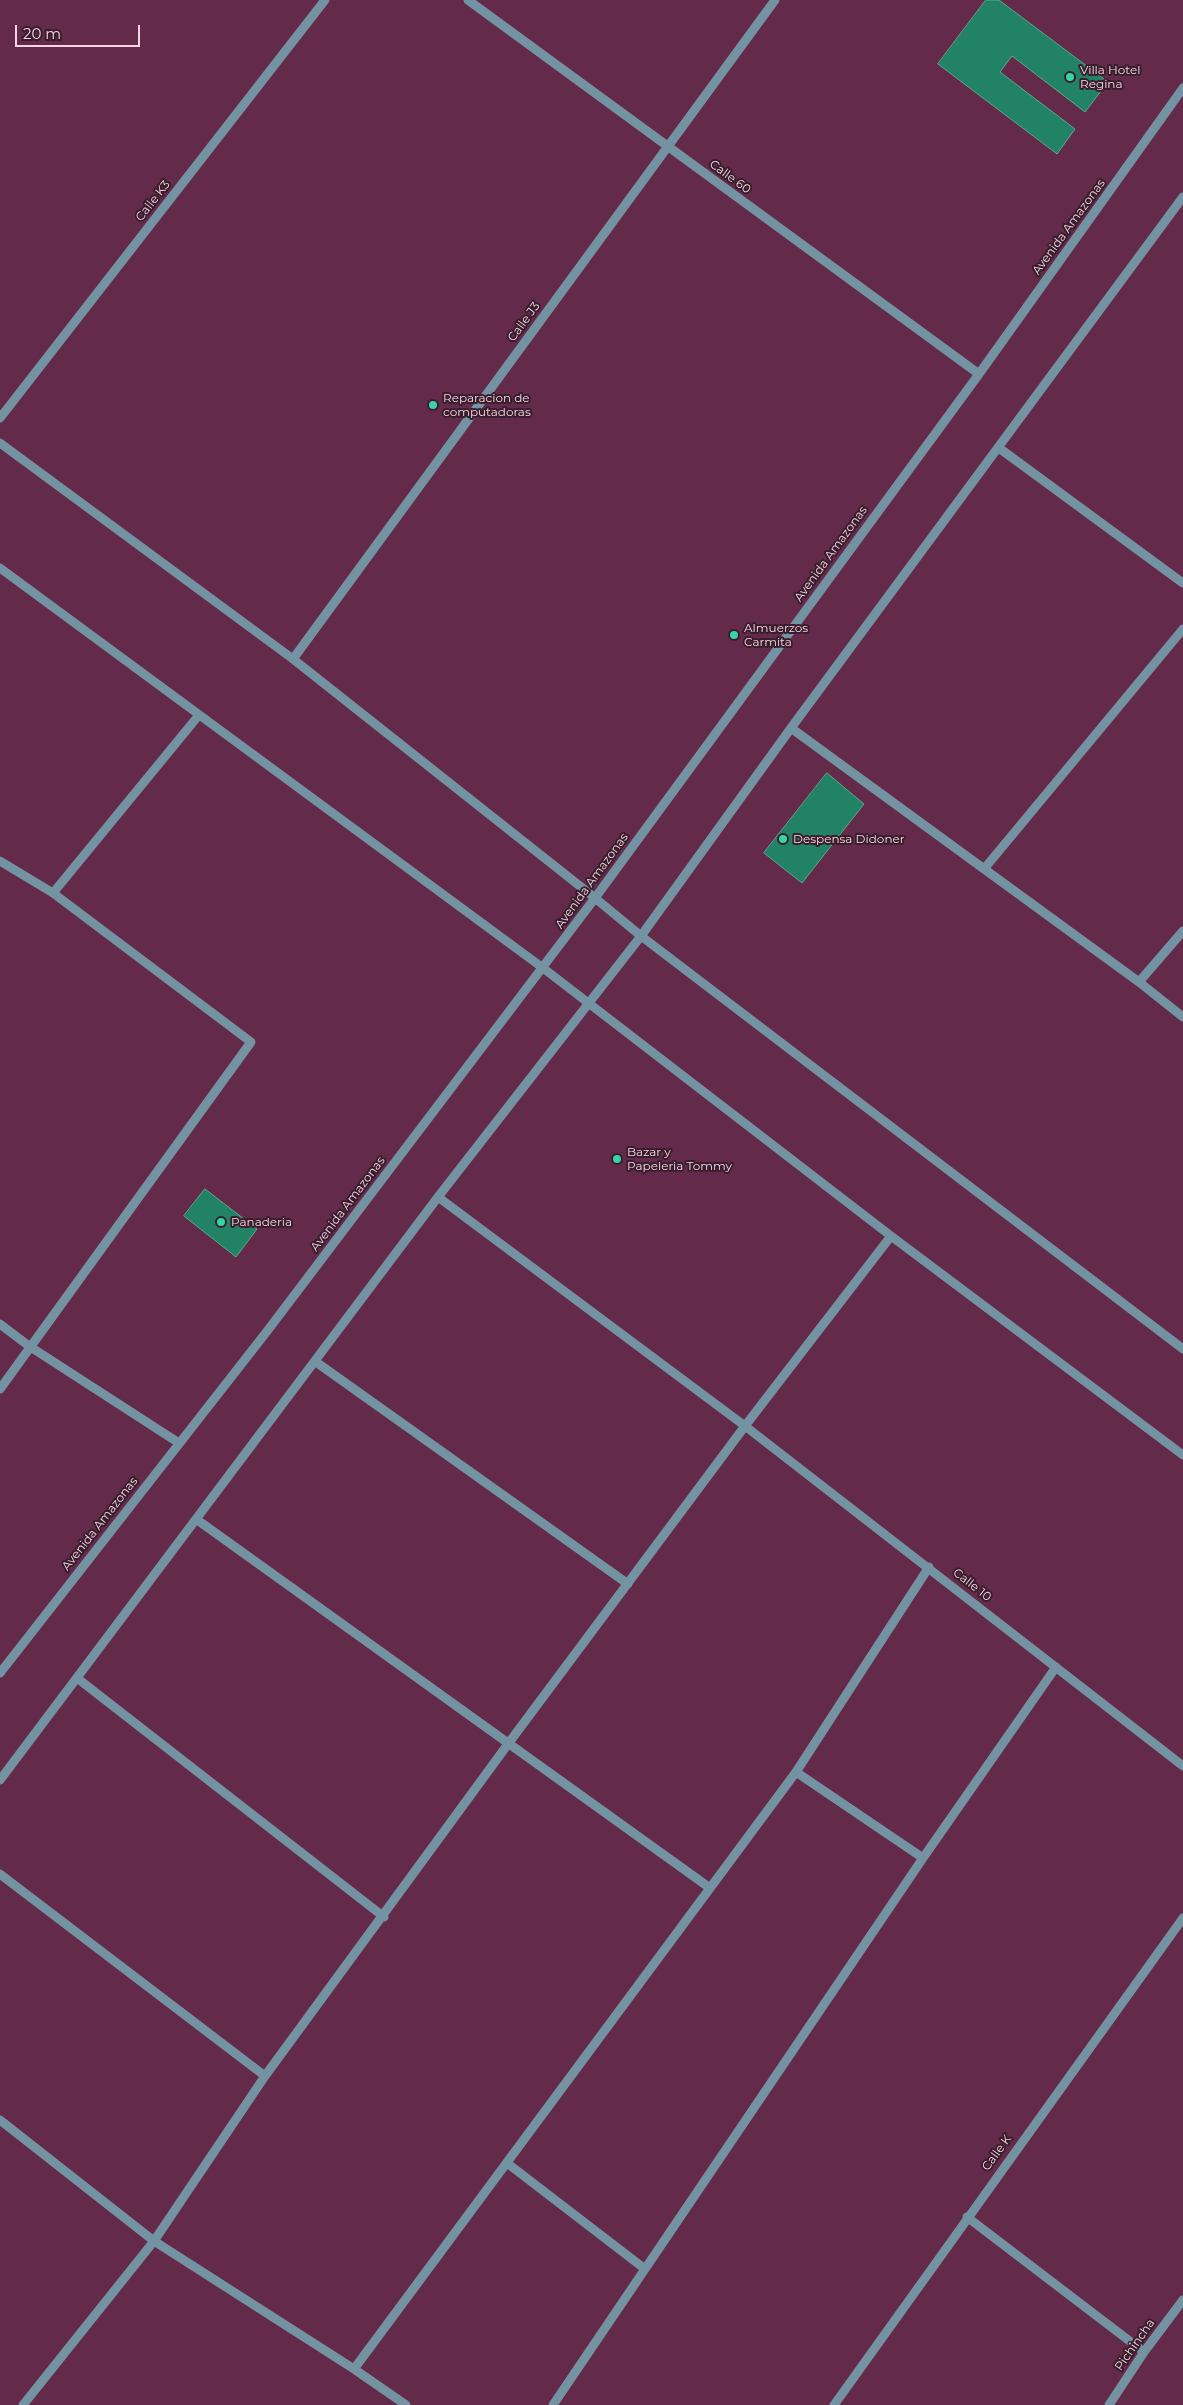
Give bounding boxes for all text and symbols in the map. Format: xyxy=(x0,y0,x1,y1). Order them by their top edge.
scale bar xyxy=(18,15,142,47)
text: 20 m xyxy=(23,24,61,43)
place label: Villa Hotel Regina xyxy=(1080,63,1140,91)
marker: Villa Hotel Regina xyxy=(1064,71,1076,83)
street label: Calle 60 xyxy=(707,157,753,197)
street label: Avenida Amazonas xyxy=(1030,176,1108,278)
street label: Calle K3 xyxy=(133,178,173,224)
street label: Calle J3 xyxy=(505,300,543,344)
place label: Reparacion de computadoras xyxy=(443,391,531,419)
marker: Reparacion de computadoras xyxy=(427,399,439,411)
street label: Avenida Amazonas xyxy=(792,503,870,605)
place label: Almuerzos Carmita xyxy=(744,621,808,649)
marker: Almuerzos Carmita xyxy=(728,629,740,641)
street label: Avenida Amazonas xyxy=(553,830,631,932)
place label: Despensa Didoner xyxy=(793,832,905,846)
marker: Despensa Didoner xyxy=(777,833,789,845)
place label: Bazar y Papeleria Tommy xyxy=(627,1145,732,1173)
marker: Bazar y Papeleria Tommy xyxy=(611,1153,623,1165)
street label: Avenida Amazonas xyxy=(308,1154,388,1254)
place label: Panaderia xyxy=(231,1215,292,1229)
marker: Panaderia xyxy=(215,1216,227,1228)
street label: Avenida Amazonas xyxy=(59,1474,141,1574)
street label: Calle 10 xyxy=(950,1566,994,1604)
street label: Calle K xyxy=(979,2132,1015,2174)
street label: Pichincha xyxy=(1112,2316,1158,2374)

